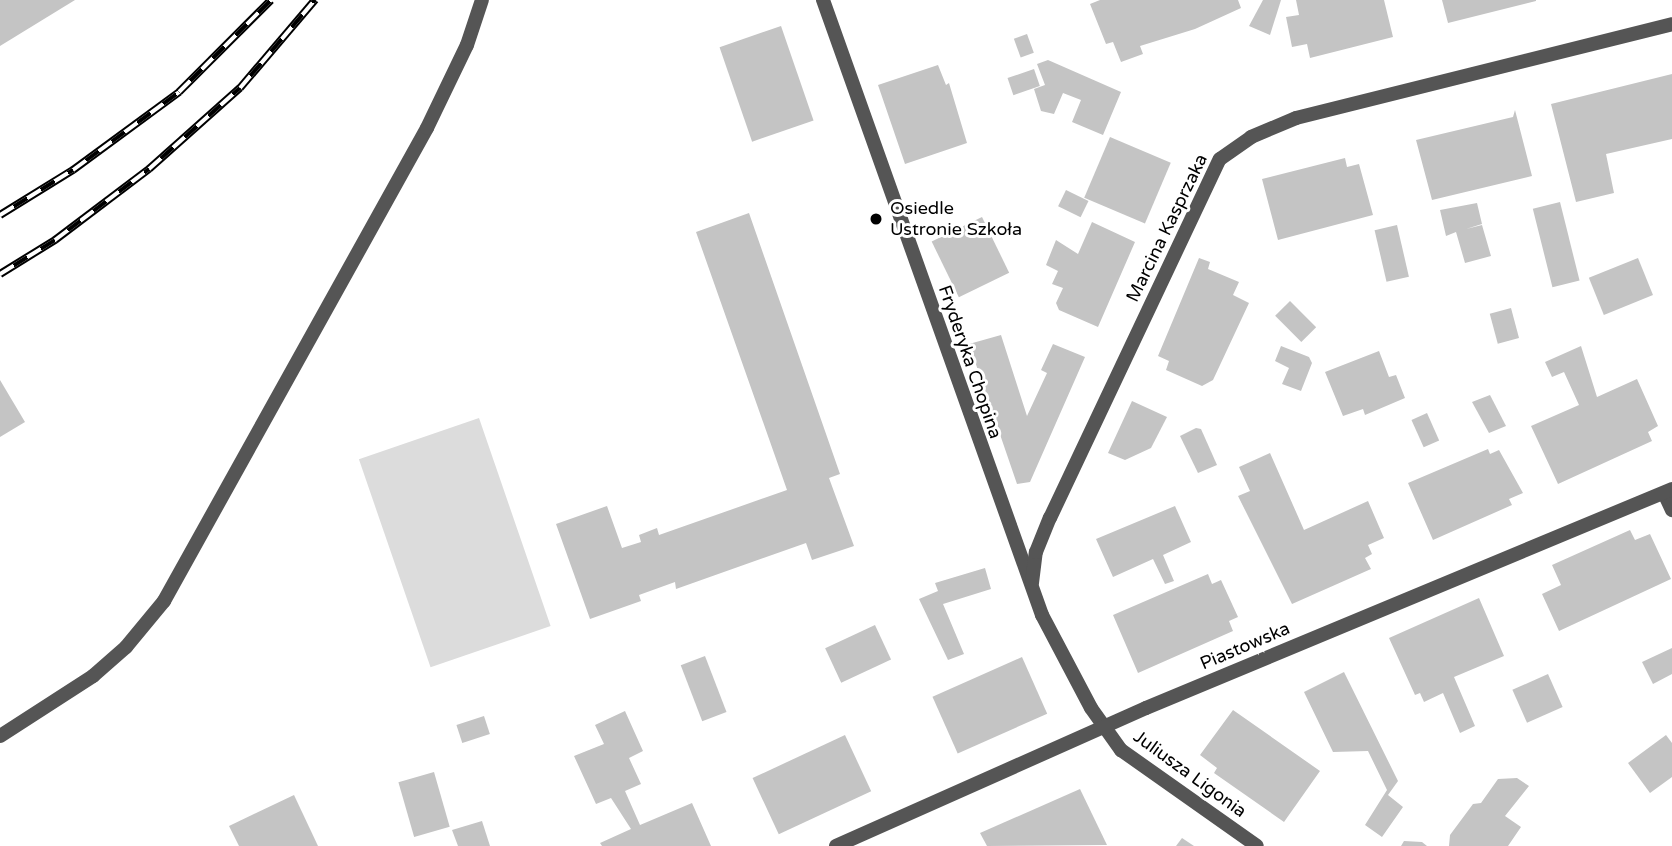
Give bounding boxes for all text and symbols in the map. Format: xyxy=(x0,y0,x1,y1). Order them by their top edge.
street label: Marcina Kasprzaka xyxy=(1122,151,1212,305)
place label: Osiedle Ustronie Szkoła xyxy=(890,198,1022,241)
marker: Osiedle Ustronie Szkoła xyxy=(868,211,884,227)
street label: Fryderyka Chopina xyxy=(934,282,1006,442)
street label: Piastowska xyxy=(1197,617,1293,675)
street label: Juliusza Ligonia xyxy=(1129,726,1251,822)

